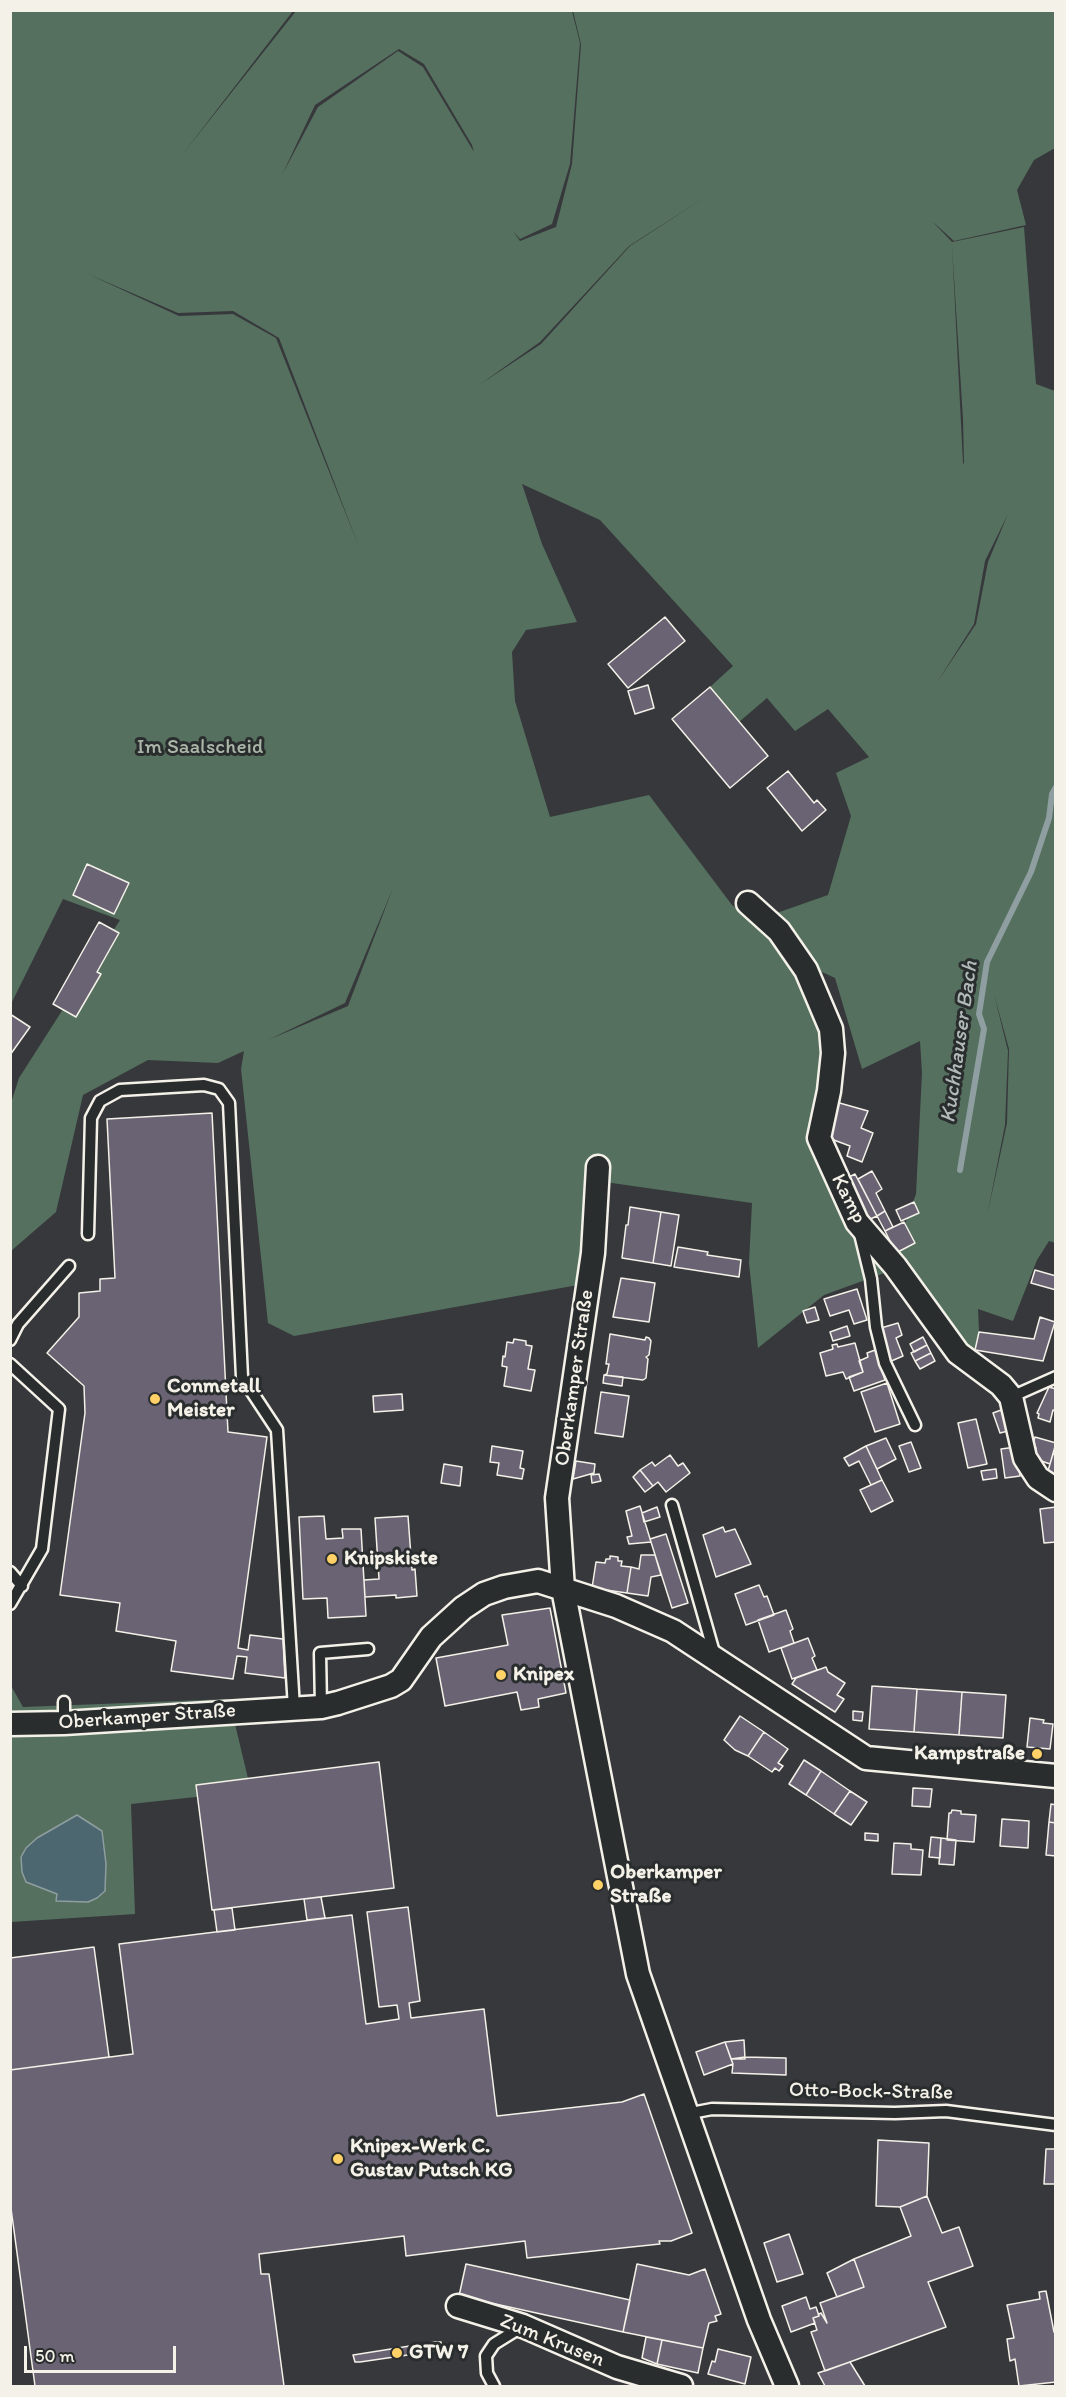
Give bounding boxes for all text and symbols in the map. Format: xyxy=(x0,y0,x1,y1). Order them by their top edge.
park label: Im Saalscheid xyxy=(137,735,263,761)
water label: Kuchhauser Bach xyxy=(936,959,984,1125)
street label: Kamp xyxy=(825,1170,871,1228)
street label: Oberkamper Straße xyxy=(550,1288,600,1468)
place label: Conmetall Meister xyxy=(167,1374,261,1424)
marker: Conmetall Meister xyxy=(148,1392,162,1406)
place label: Knipskiste xyxy=(344,1546,438,1572)
marker: Knipskiste xyxy=(325,1552,339,1566)
place label: Knipex xyxy=(513,1662,574,1688)
marker: Knipex xyxy=(494,1668,508,1682)
street label: Oberkamper Straße xyxy=(57,1698,237,1736)
place label: Kampstraße xyxy=(914,1741,1025,1767)
marker: Kampstraße xyxy=(1030,1747,1044,1761)
place label: Oberkamper Straße xyxy=(610,1860,722,1910)
marker: Oberkamper Straße xyxy=(591,1878,605,1892)
street label: Otto-Bock-Straße xyxy=(789,2078,953,2106)
place label: Knipex-Werk C. Gustav Putsch KG xyxy=(350,2134,513,2184)
marker: Knipex-Werk C. Gustav Putsch KG xyxy=(331,2152,345,2166)
street label: Zum Krusen xyxy=(496,2309,608,2373)
scale bar xyxy=(27,2334,178,2372)
place label: GTW 7 xyxy=(409,2340,468,2366)
text: 50 m xyxy=(35,2345,75,2367)
marker: GTW 7 xyxy=(390,2346,404,2360)

